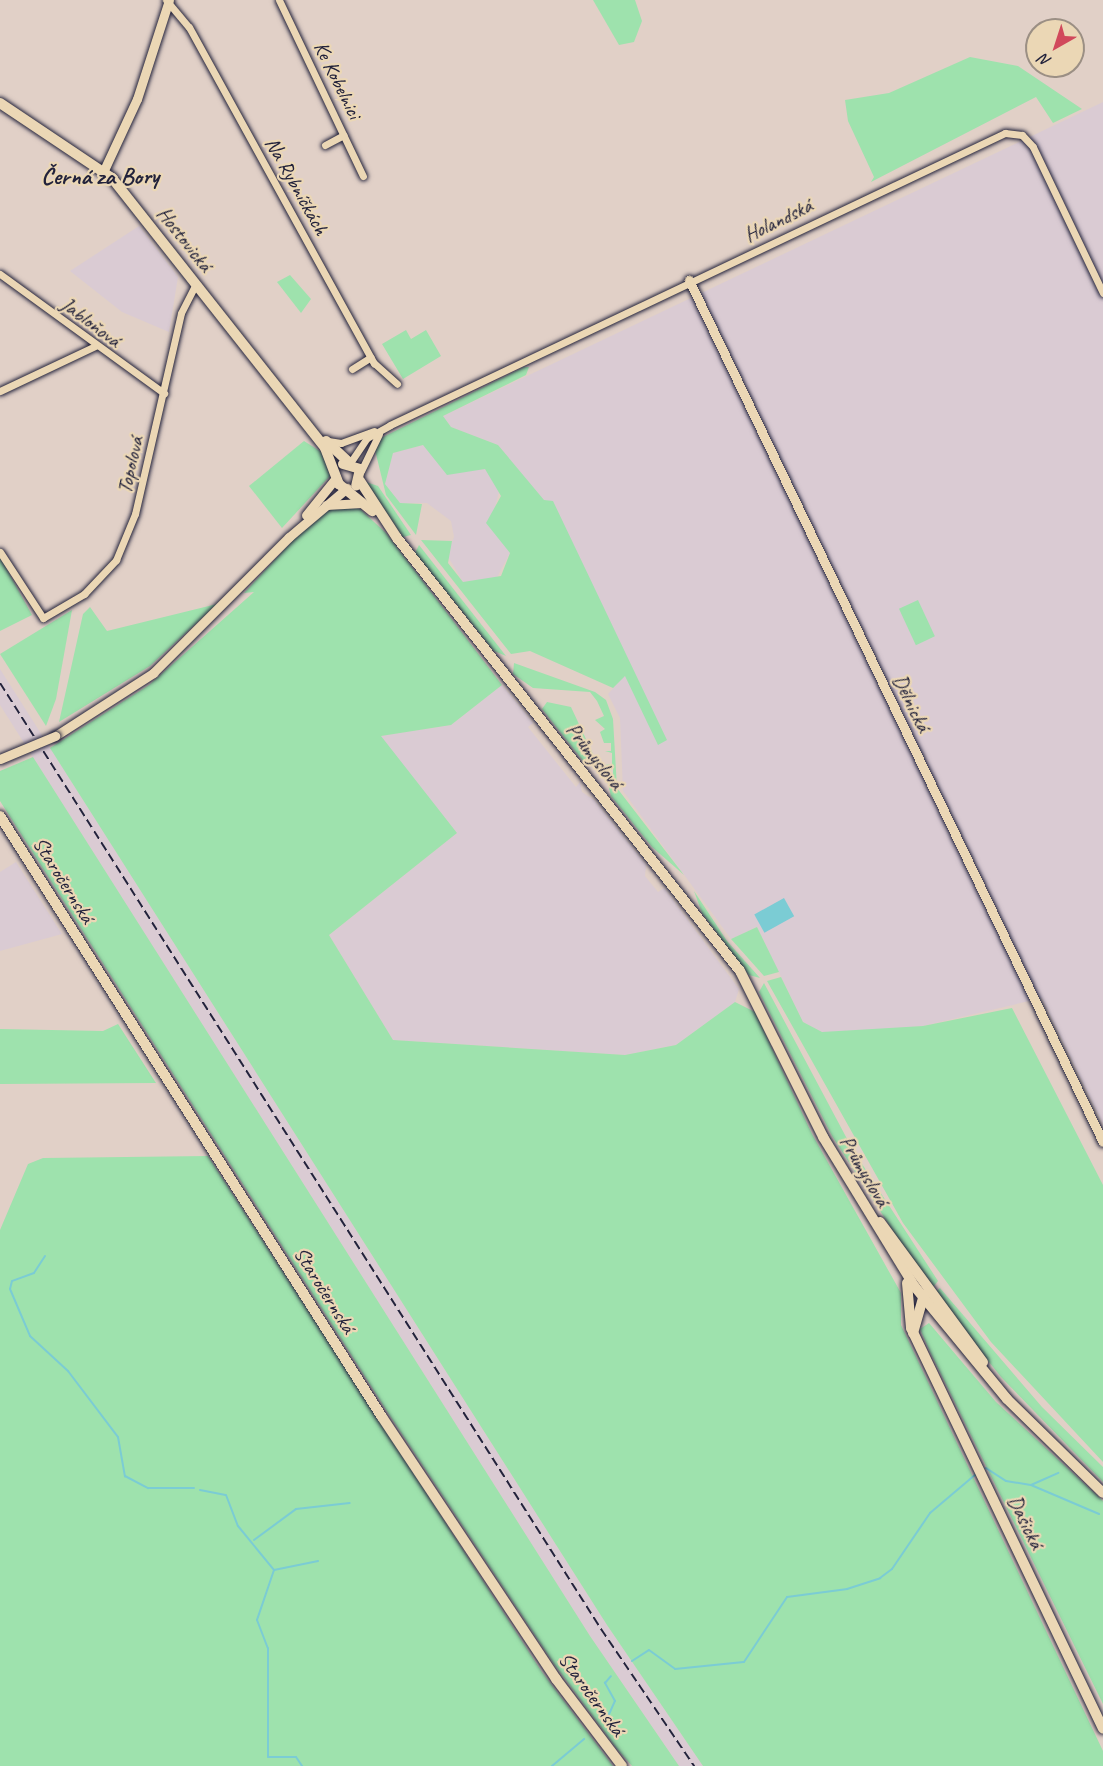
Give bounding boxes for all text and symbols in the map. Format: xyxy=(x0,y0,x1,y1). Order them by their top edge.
north arrow xyxy=(1025,18,1085,78)
street label: Ke Kobelnici xyxy=(309,37,367,123)
text: N xyxy=(1035,50,1055,71)
street label: Na Rybníčkách xyxy=(259,132,335,240)
district label: Černá za Bory xyxy=(41,163,159,191)
street label: Holandská xyxy=(740,193,816,247)
street label: Hostovická xyxy=(152,201,218,277)
street label: Jabloňová xyxy=(56,291,126,353)
street label: Topolová xyxy=(111,434,149,496)
street label: Dělnická xyxy=(887,670,937,736)
street label: Průmyslová xyxy=(561,717,629,795)
street label: Staročernská xyxy=(28,832,100,928)
street label: Průmyslová xyxy=(835,1131,895,1211)
street label: Staročernská xyxy=(289,1242,361,1338)
street label: Dašická xyxy=(1002,1491,1050,1553)
street label: Staročernská xyxy=(553,1647,631,1741)

